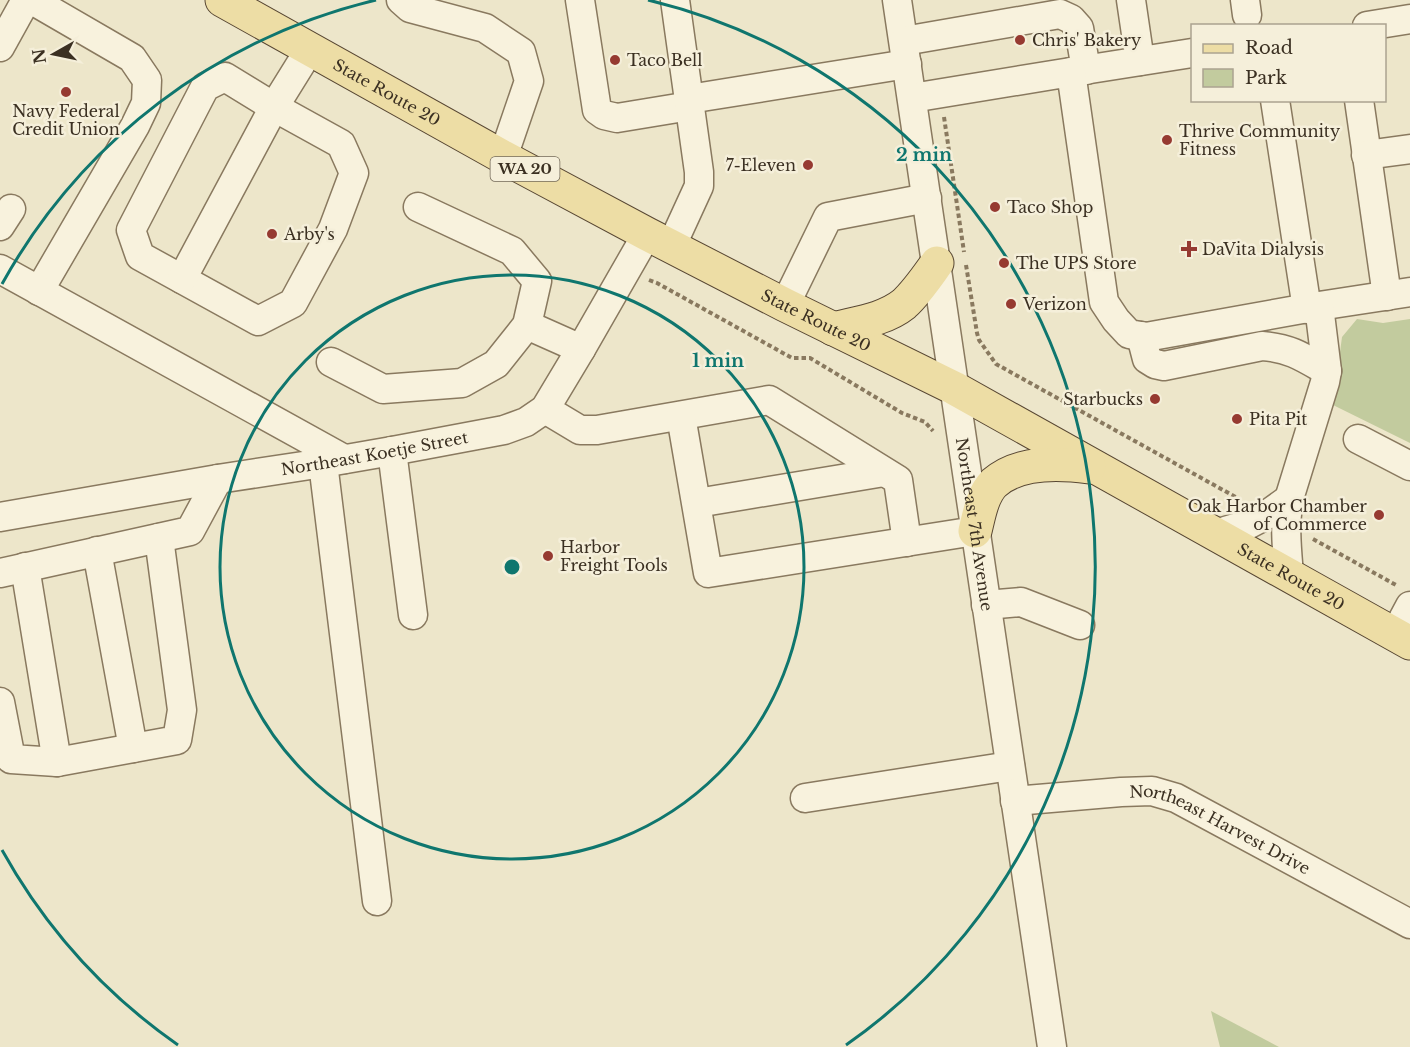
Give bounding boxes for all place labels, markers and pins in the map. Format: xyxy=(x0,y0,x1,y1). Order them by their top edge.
place label: Chris' Bakery xyxy=(1032,30,1142,50)
marker: Chris' Bakery xyxy=(1013,33,1027,47)
place label: Taco Bell xyxy=(627,50,703,70)
marker: Taco Bell xyxy=(608,53,622,67)
marker: Navy Federal Credit Union xyxy=(59,85,73,99)
place label: Navy Federal Credit Union xyxy=(12,101,120,139)
place label: Thrive Community Fitness xyxy=(1179,121,1341,159)
marker: Thrive Community Fitness xyxy=(1160,133,1174,147)
place label: 7-Eleven xyxy=(726,155,796,175)
marker: 7-Eleven xyxy=(801,158,815,172)
place label: Taco Shop xyxy=(1007,197,1093,217)
marker: Taco Shop xyxy=(988,200,1002,214)
place label: Arby's xyxy=(283,224,335,244)
marker: Arby's xyxy=(265,227,279,241)
place label: DaVita Dialysis xyxy=(1202,239,1324,259)
marker: DaVita Dialysis xyxy=(1180,240,1198,258)
place label: The UPS Store xyxy=(1016,253,1137,273)
marker: The UPS Store xyxy=(997,256,1011,270)
place label: Verizon xyxy=(1022,294,1087,314)
marker: Verizon xyxy=(1004,297,1018,311)
place label: Starbucks xyxy=(1063,389,1143,409)
marker: Starbucks xyxy=(1148,392,1162,406)
place label: Pita Pit xyxy=(1249,409,1307,429)
marker: Pita Pit xyxy=(1230,412,1244,426)
place label: Oak Harbor Chamber of Commerce xyxy=(1188,496,1367,534)
marker: Oak Harbor Chamber of Commerce xyxy=(1372,508,1386,522)
place label: Harbor Freight Tools xyxy=(560,537,668,575)
marker: Harbor Freight Tools xyxy=(541,549,555,563)
centre of rings xyxy=(502,557,522,577)

